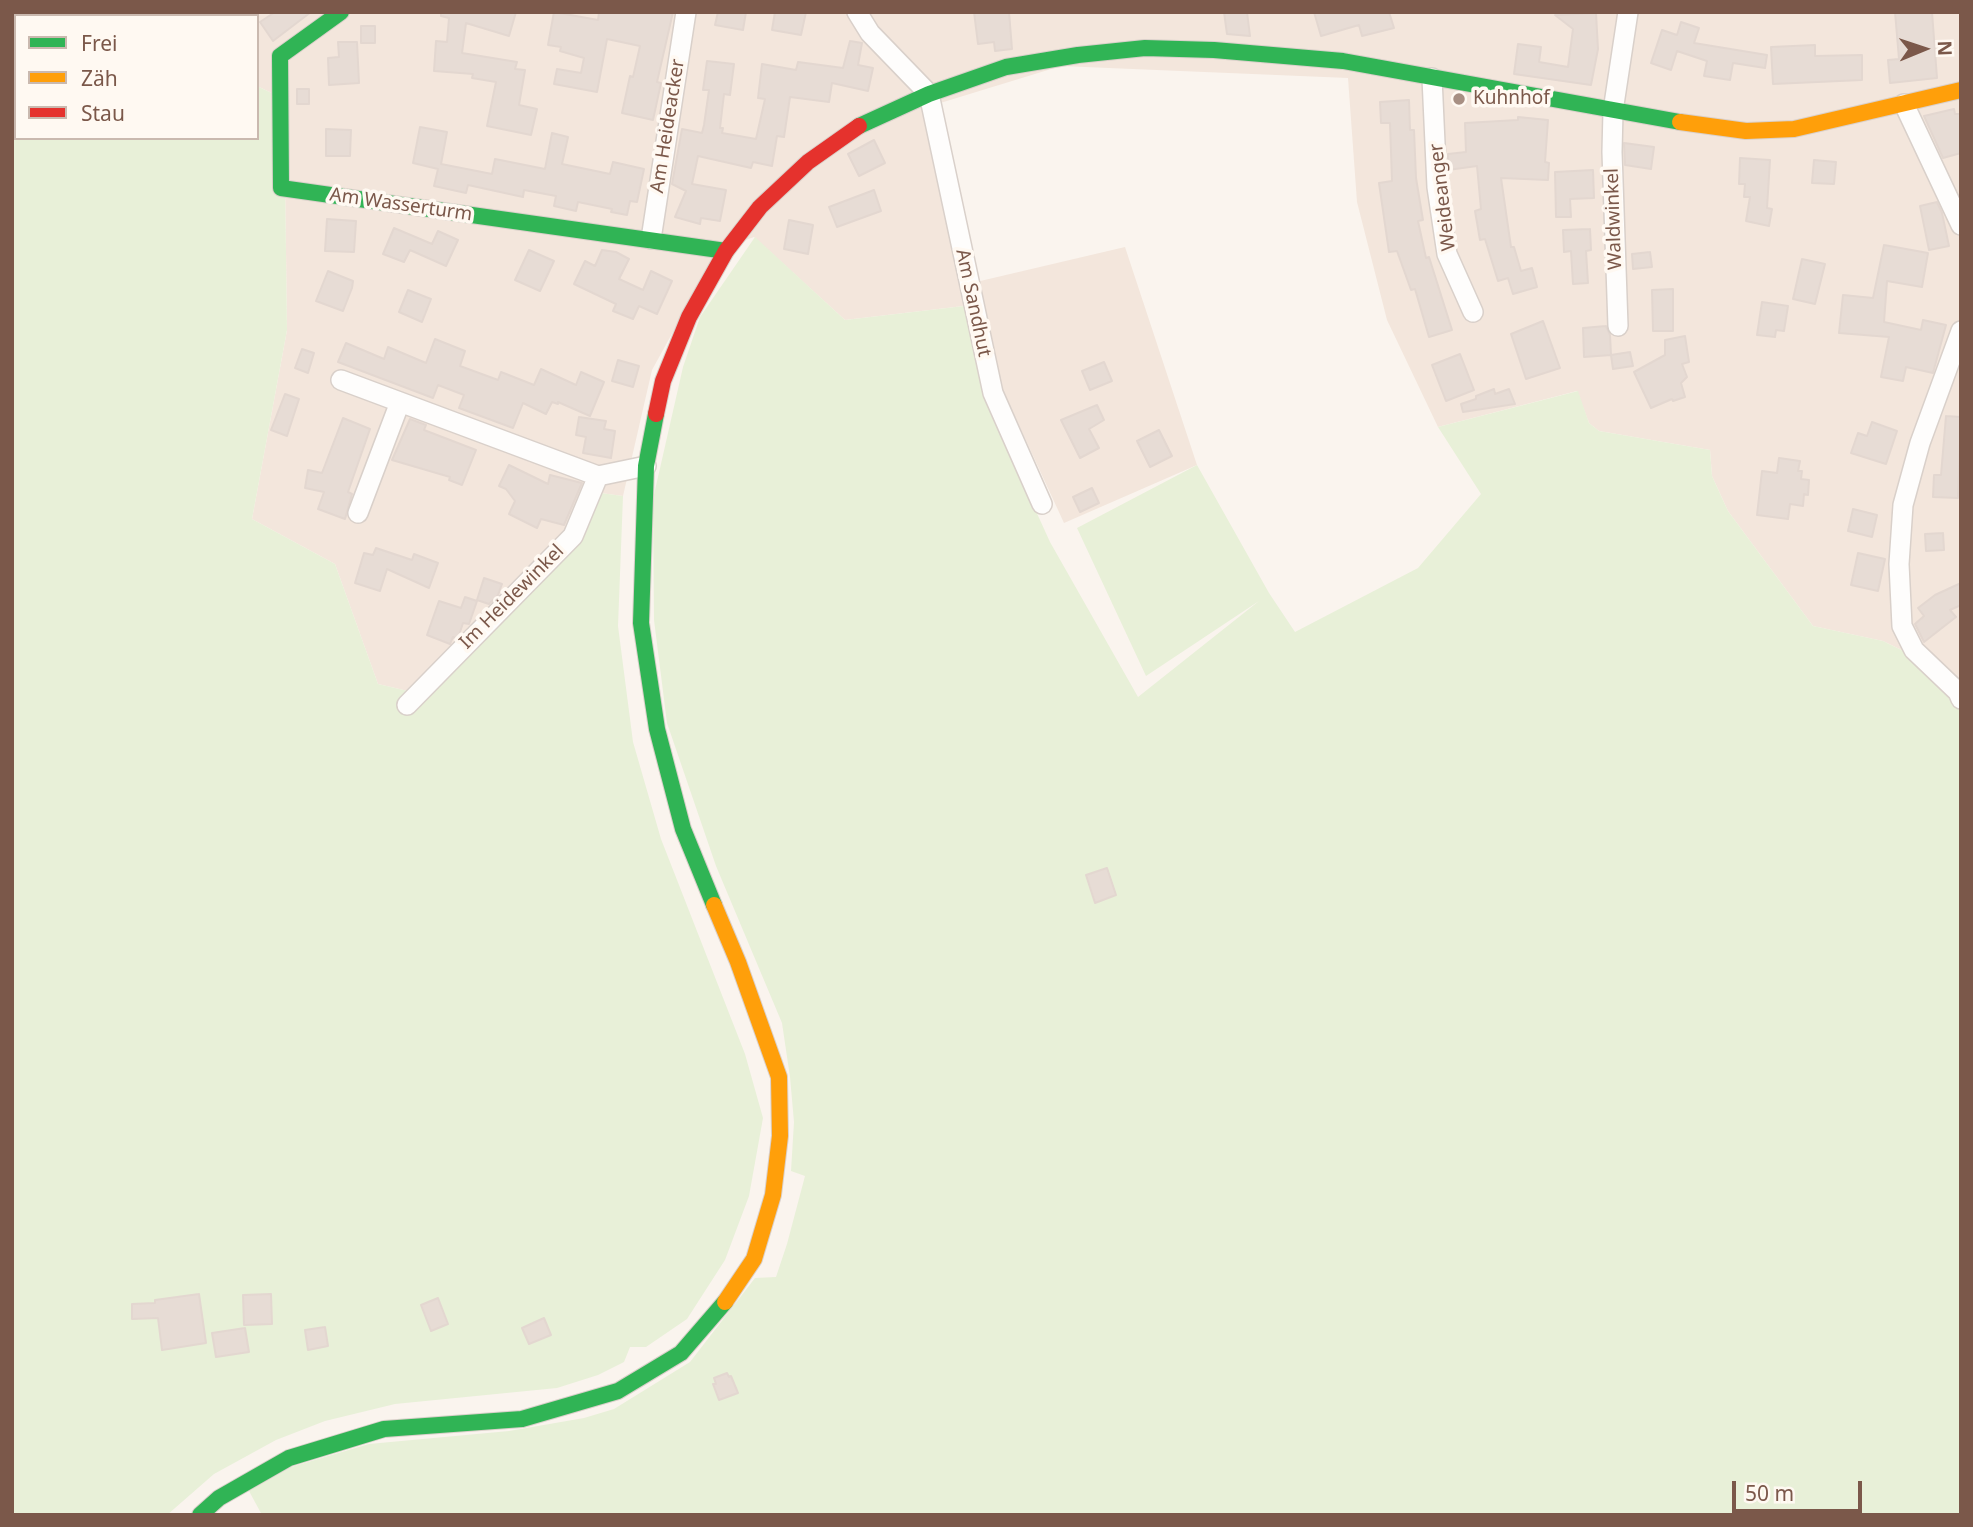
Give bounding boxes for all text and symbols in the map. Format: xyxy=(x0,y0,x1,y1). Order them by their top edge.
legend xyxy=(14,14,259,140)
north arrow xyxy=(1889,14,1959,84)
text: Frei xyxy=(81,29,117,57)
text: N xyxy=(1932,40,1958,56)
street label: Am Heideacker xyxy=(646,57,690,195)
text: Zäh xyxy=(81,64,118,92)
place label: Kuhnhof xyxy=(1473,88,1550,110)
marker: Kuhnhof xyxy=(1451,91,1467,107)
text: Stau xyxy=(81,99,125,127)
street label: Weideanger xyxy=(1425,142,1461,252)
street label: Waldwinkel xyxy=(1601,168,1627,270)
street label: Am Wasserturm xyxy=(328,184,474,226)
street label: Am Sandhut xyxy=(950,247,996,359)
street label: Im Heidewinkel xyxy=(455,540,569,654)
scale bar xyxy=(1735,1468,1864,1512)
text: 50 m xyxy=(1745,1479,1794,1507)

